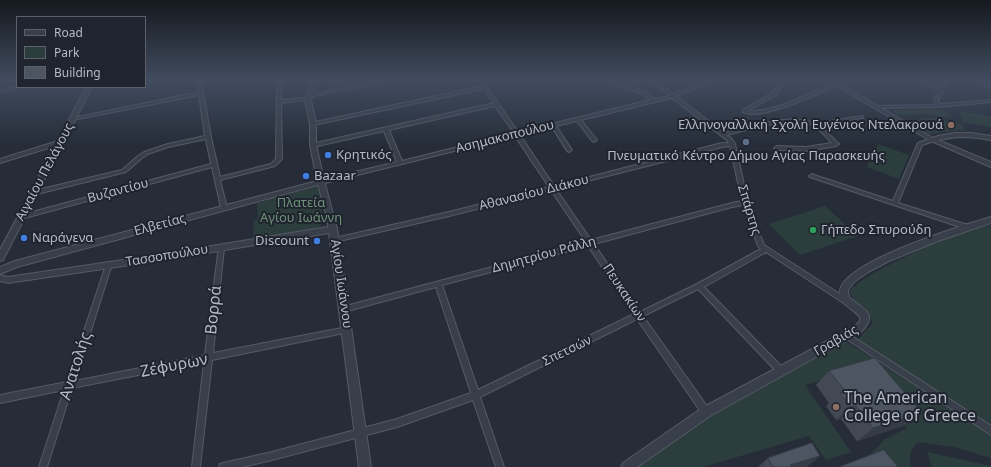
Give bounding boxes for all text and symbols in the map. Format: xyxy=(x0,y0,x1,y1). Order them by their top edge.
legend xyxy=(16,16,146,88)
text: Road xyxy=(54,24,83,41)
text: Park xyxy=(54,44,79,61)
text: Building xyxy=(54,64,101,81)
street label: Ασημακοπούλου xyxy=(454,117,556,157)
place label: Ελληνογαλλική Σχολή Ευγένιος Ντελακρουά xyxy=(678,117,943,133)
street label: Αιγαίου Πελάγους xyxy=(13,120,77,224)
marker: Ελληνογαλλική Σχολή Ευγένιος Ντελακρουά xyxy=(946,120,956,130)
marker: Πνευματικό Κέντρο Δήμου Αγίας Παρασκευής xyxy=(741,137,751,147)
place label: Κρητικός xyxy=(336,147,392,163)
place label: Πνευματικό Κέντρο Δήμου Αγίας Παρασκευής xyxy=(607,148,885,164)
marker: Κρητικός xyxy=(323,150,333,160)
place label: Bazaar xyxy=(314,168,356,184)
marker: Bazaar xyxy=(301,171,311,181)
street label: Αθανασίου Διάκου xyxy=(477,172,591,214)
street label: Βυζαντίου xyxy=(86,175,150,207)
street label: Σπάρτης xyxy=(734,183,764,237)
park label: Πλατεία Αγίου Ιωάννη xyxy=(260,195,342,226)
street label: Ελβετίας xyxy=(132,211,188,239)
place label: Γήπεδο Σπυρούδη xyxy=(821,222,931,238)
marker: Γήπεδο Σπυρούδη xyxy=(808,225,818,235)
place label: Ναράγενα xyxy=(32,230,93,246)
marker: Ναράγενα xyxy=(19,233,29,243)
place label: Discount xyxy=(255,233,309,249)
street label: Δημητρίου Ράλλη xyxy=(490,234,598,276)
marker: Discount xyxy=(312,236,322,246)
street label: Αγίου Ιωάννου xyxy=(327,238,355,330)
street label: Τασσοπούλου xyxy=(125,242,209,270)
street label: Πευκακίων xyxy=(599,261,649,325)
street label: Βορρά xyxy=(202,285,226,335)
street label: Γραβιάς xyxy=(811,322,861,360)
street label: Ανατολής xyxy=(56,329,96,403)
street label: Σπετσών xyxy=(540,332,594,370)
street label: Ζέφυρων xyxy=(139,350,209,382)
place label: The American College of Greece xyxy=(844,388,976,426)
marker: The American College of Greece xyxy=(831,402,841,412)

